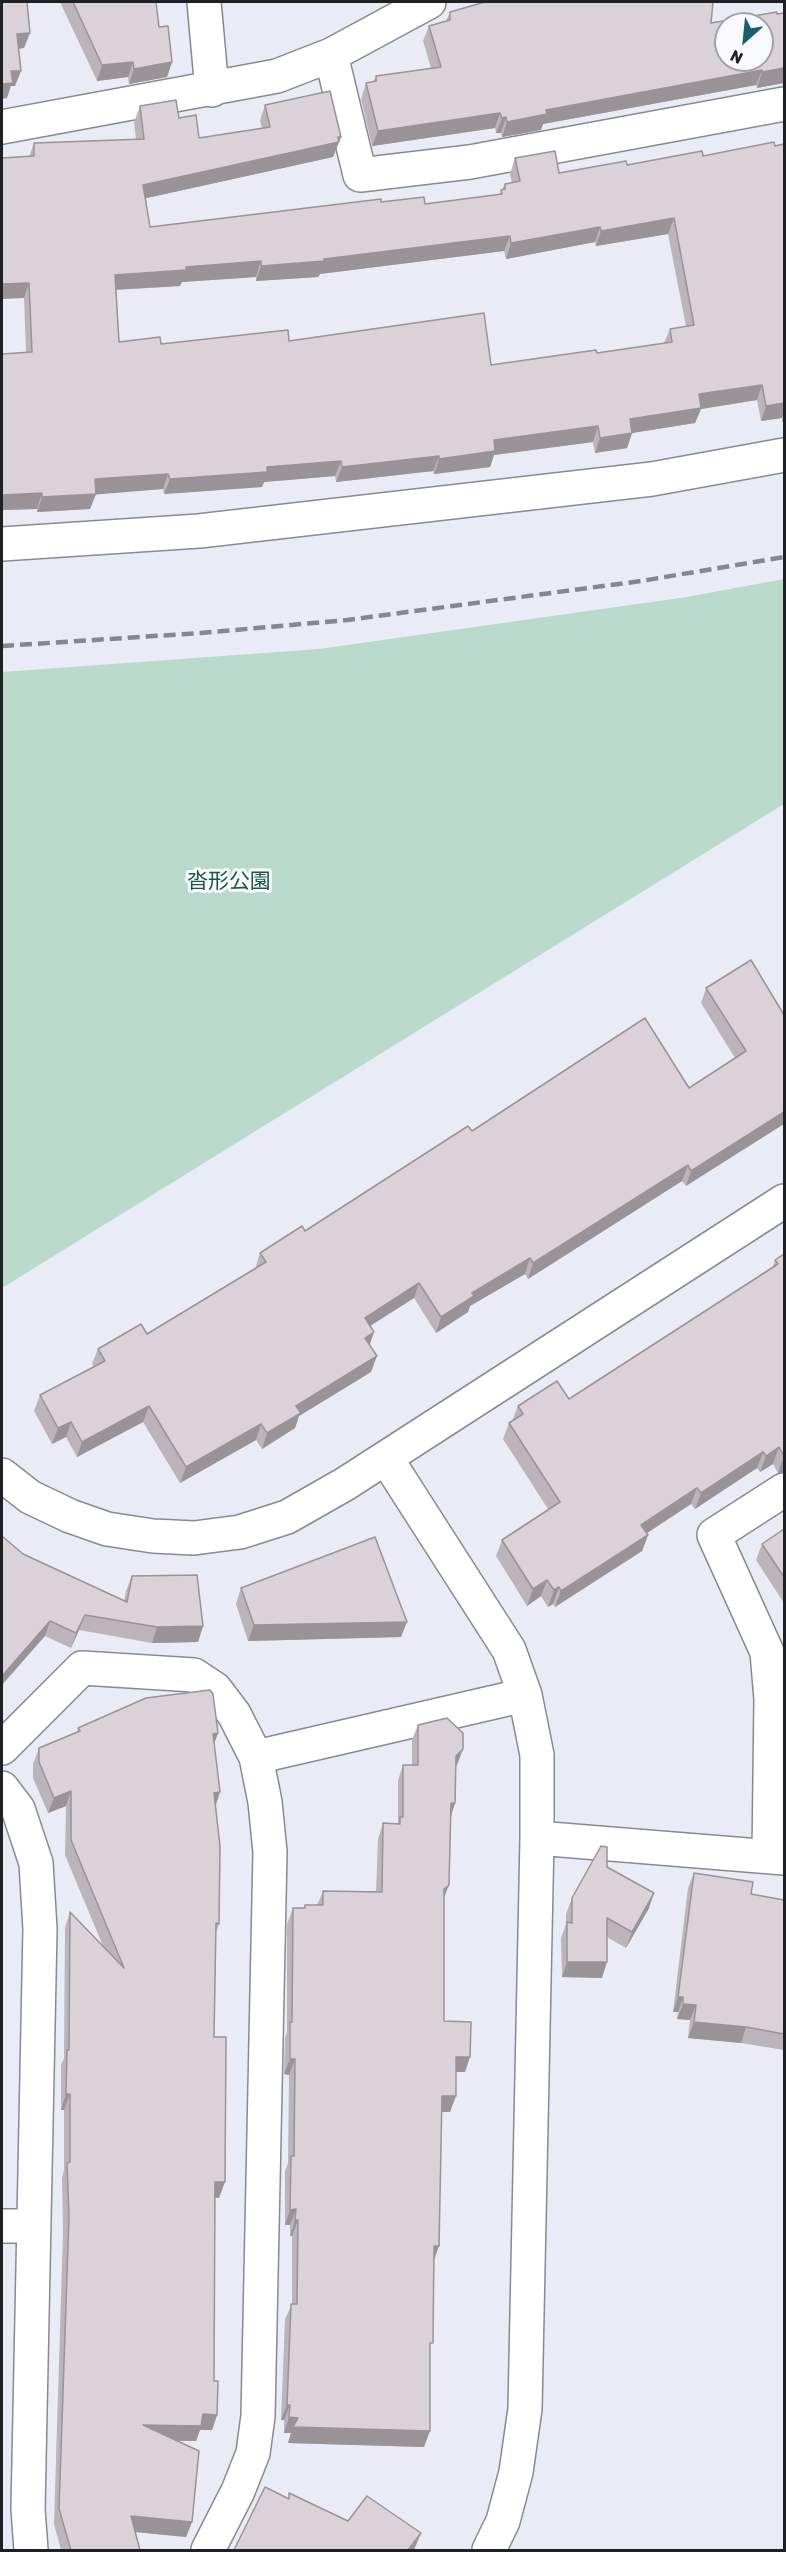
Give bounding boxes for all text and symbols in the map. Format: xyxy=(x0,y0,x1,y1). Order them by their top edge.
north arrow xyxy=(714,12,774,72)
text: N xyxy=(727,46,746,68)
park label: 沓形公園 xyxy=(187,869,271,895)

